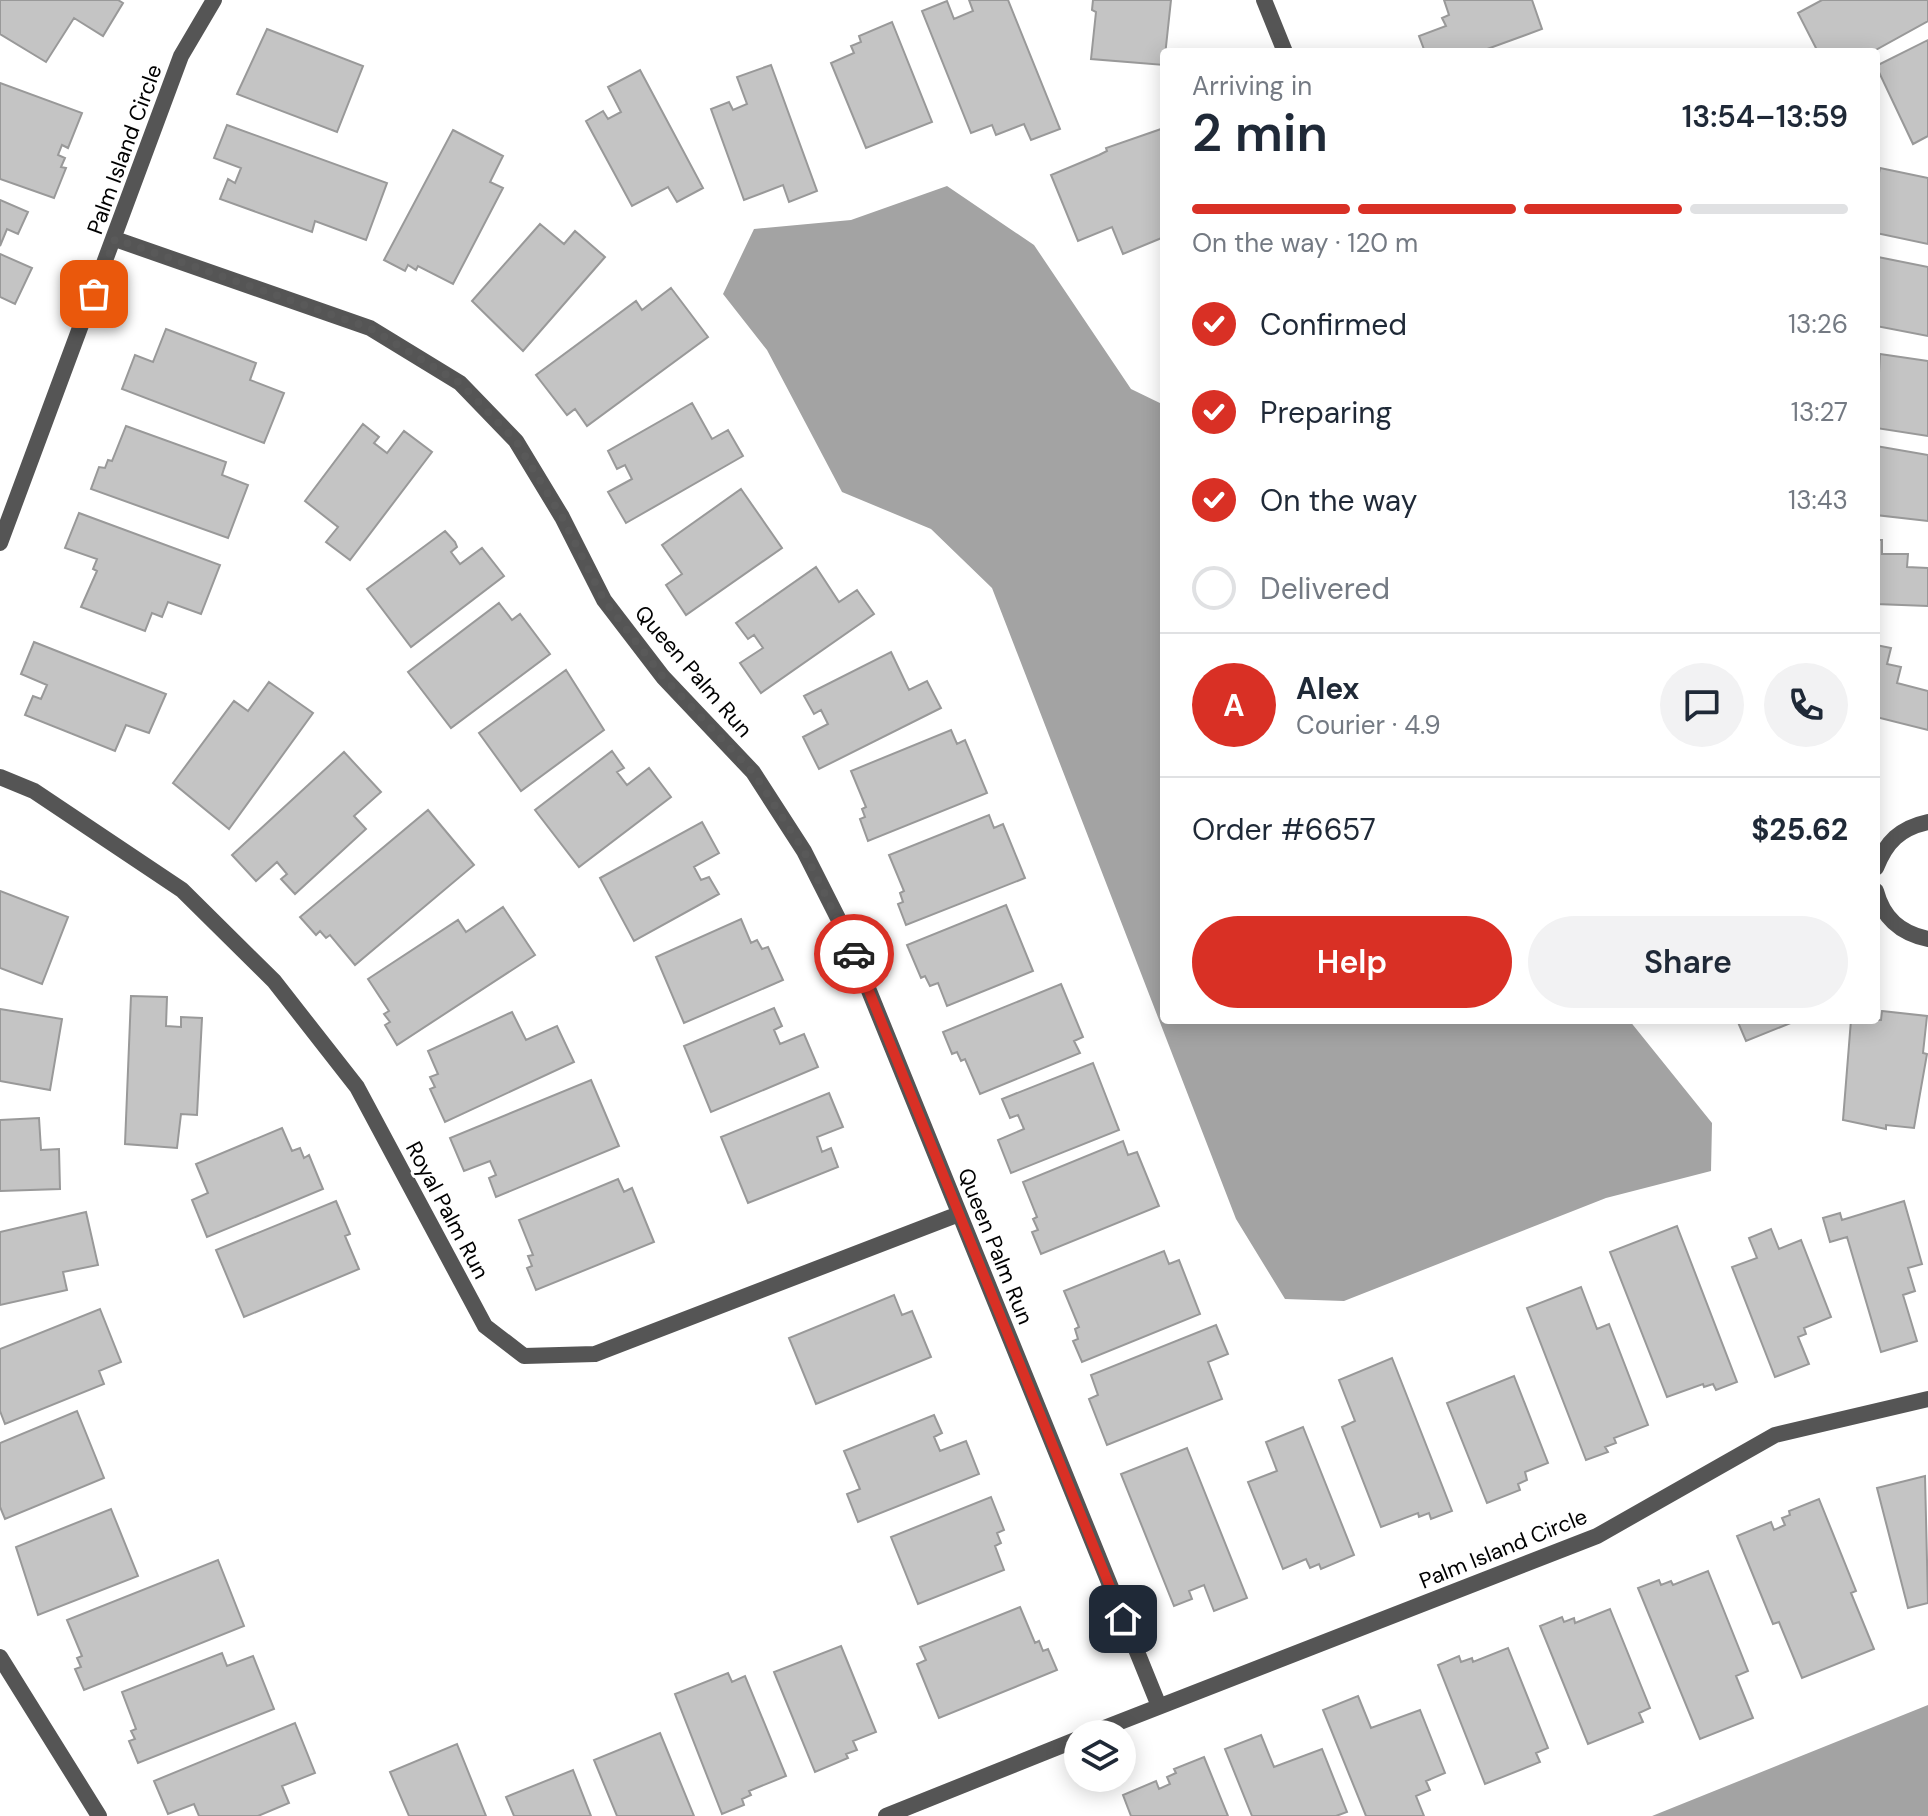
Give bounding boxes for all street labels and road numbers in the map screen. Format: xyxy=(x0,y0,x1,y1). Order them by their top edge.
street label: Palm Island Circle xyxy=(80,60,169,238)
street label: Queen Palm Run xyxy=(628,599,759,743)
street label: Royal Palm Run xyxy=(399,1136,496,1284)
street label: Queen Palm Run xyxy=(951,1164,1040,1329)
street label: Palm Island Circle xyxy=(1415,1502,1591,1595)

